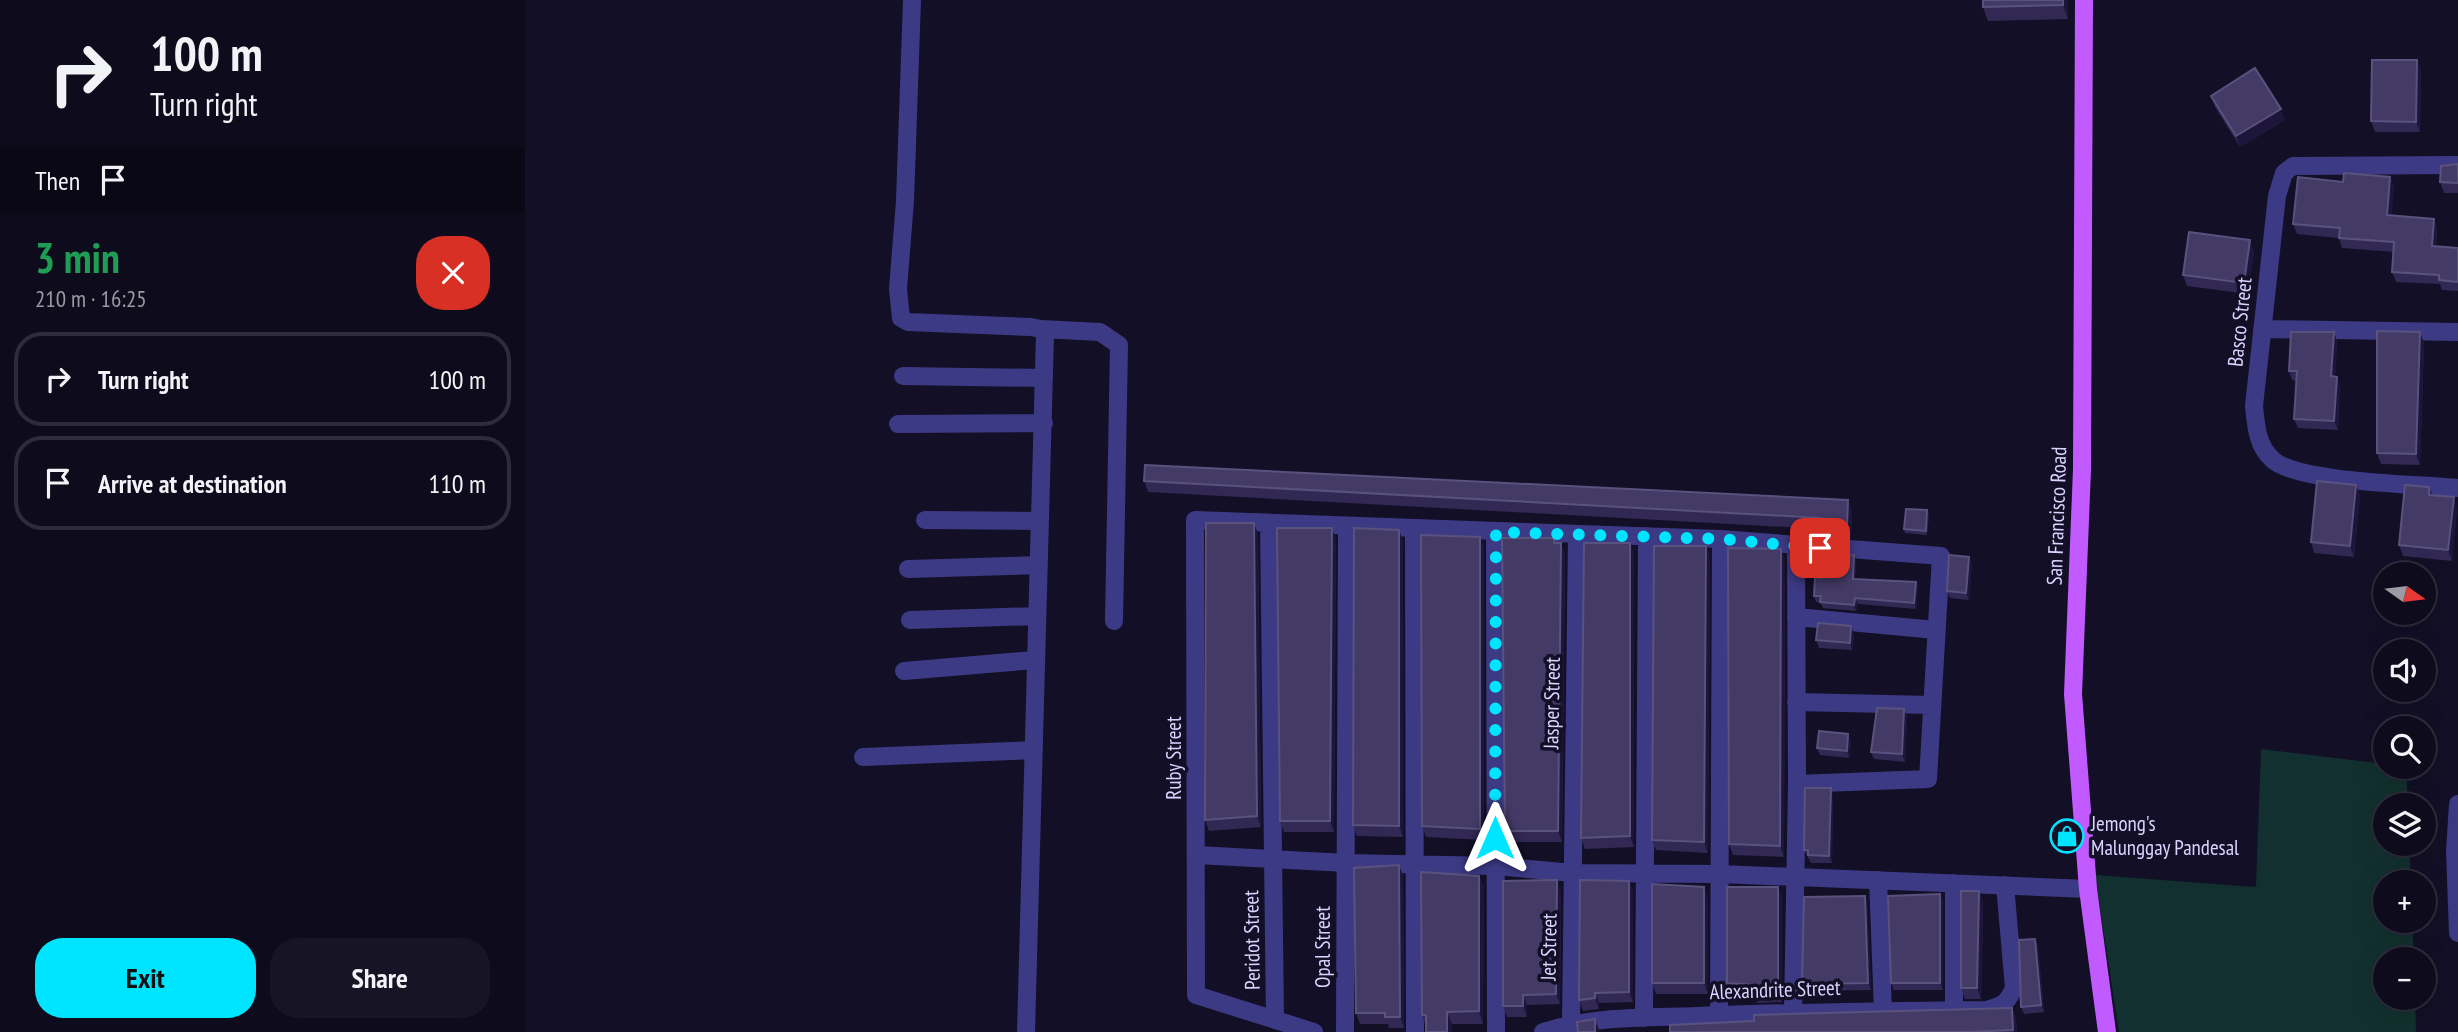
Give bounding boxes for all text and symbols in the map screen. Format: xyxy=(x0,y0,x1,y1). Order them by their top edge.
text: 100 m xyxy=(150,21,263,85)
icon: right xyxy=(35,28,126,119)
text: Turn right xyxy=(150,83,258,125)
icon: arrive xyxy=(94,161,132,199)
text: Then xyxy=(35,164,80,197)
text: 3 min xyxy=(35,230,120,285)
button: close xyxy=(416,236,490,310)
street label: Basco Street xyxy=(2221,276,2258,368)
text: 210 m · 16:25 xyxy=(35,284,147,313)
icon: right xyxy=(39,360,77,398)
text: Turn right xyxy=(98,363,189,396)
text: 100 m xyxy=(428,363,486,396)
street label: San Francisco Road xyxy=(2041,446,2072,586)
icon: arrive xyxy=(39,464,77,502)
text: Arrive at destination xyxy=(98,467,287,500)
text: 110 m xyxy=(428,467,486,500)
pin xyxy=(1790,518,1850,578)
icon: arrive xyxy=(1801,529,1839,567)
north arrow xyxy=(2373,562,2436,625)
map controls xyxy=(2373,562,2436,1010)
button: sound xyxy=(2373,639,2436,702)
street label: Jasper Street xyxy=(1537,657,1566,750)
street label: Ruby Street xyxy=(1160,716,1187,800)
button: search xyxy=(2373,716,2436,779)
button: layers xyxy=(2373,793,2436,856)
position arrow xyxy=(1458,801,1532,875)
place label: Jemong's Malunggay Pandesal xyxy=(2090,810,2239,861)
shop icon: Jemong's Malunggay Pandesal xyxy=(2048,817,2086,855)
button: + xyxy=(2373,870,2436,933)
street label: Peridot Street xyxy=(1237,890,1266,990)
street label: Opal Street xyxy=(1309,906,1336,988)
street label: Jet Street xyxy=(1534,913,1563,982)
button: Exit xyxy=(35,938,256,1018)
button: Share xyxy=(270,938,490,1018)
button: − xyxy=(2373,947,2436,1010)
street label: Alexandrite Street xyxy=(1709,974,1841,1005)

